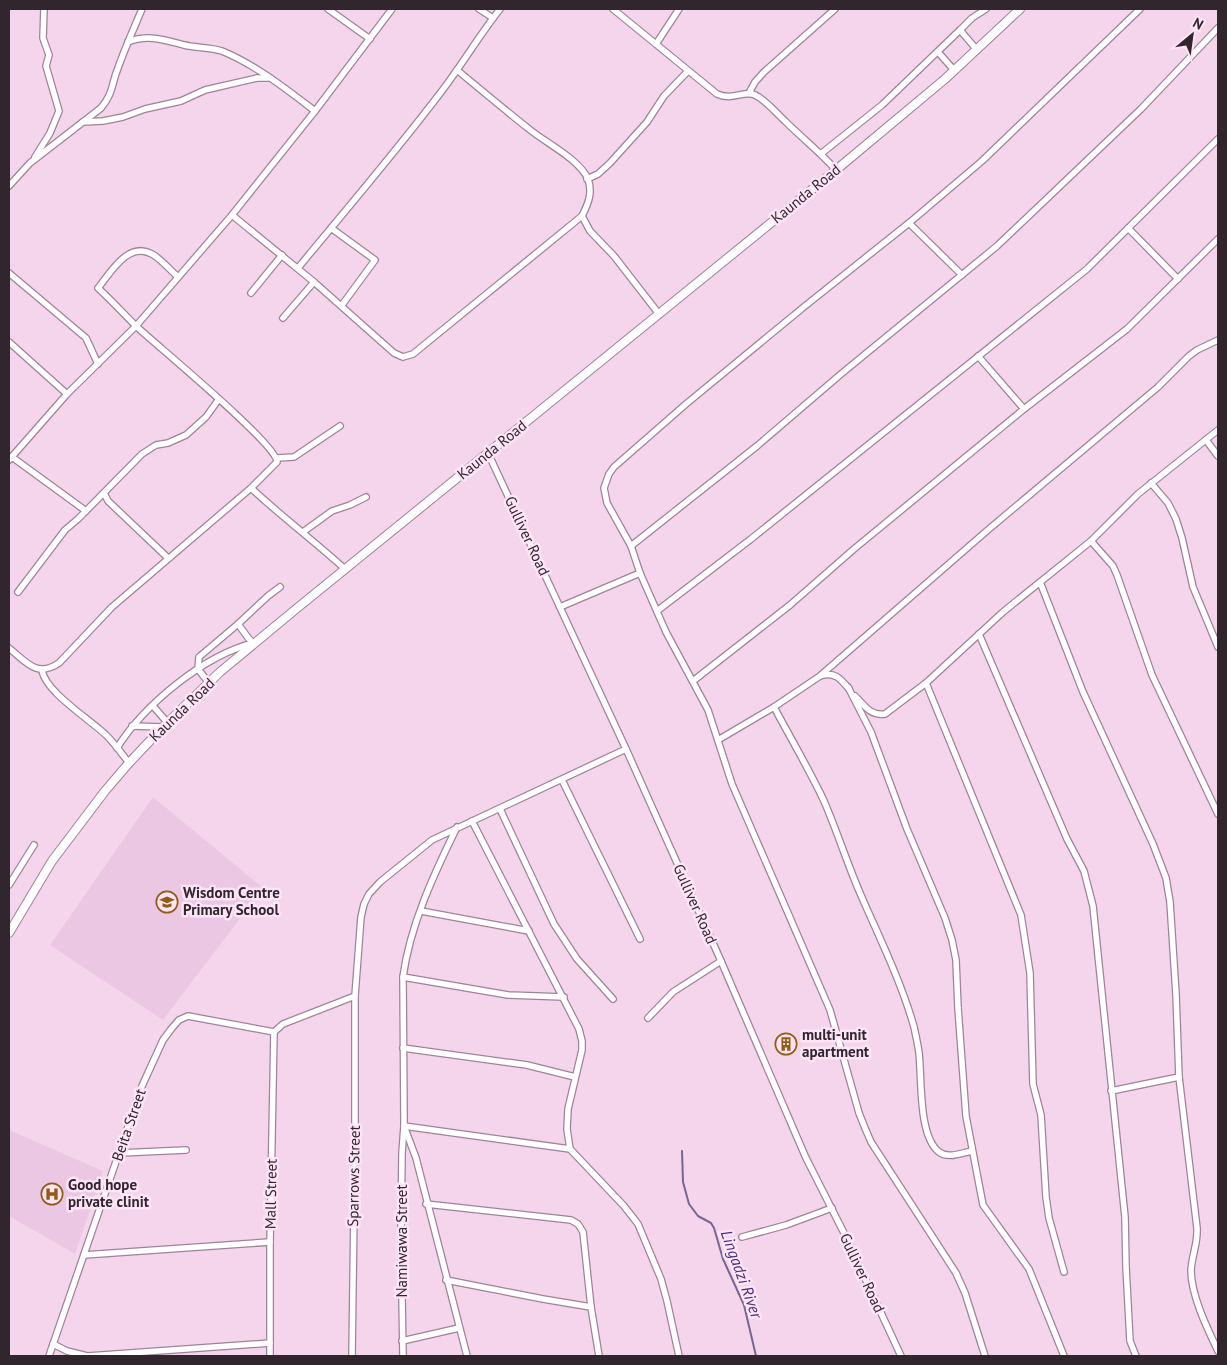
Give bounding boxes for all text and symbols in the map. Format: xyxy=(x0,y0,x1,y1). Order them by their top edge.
north arrow xyxy=(1167,10,1217,60)
text: N xyxy=(1190,14,1207,34)
street label: Kaunda Road xyxy=(767,160,844,227)
street label: Kaunda Road xyxy=(453,416,530,483)
street label: Gulliver Road xyxy=(501,493,554,579)
street label: Kaunda Road xyxy=(145,674,218,746)
street label: Gulliver Road xyxy=(669,861,722,947)
place label: Wisdom Centre Primary School xyxy=(183,883,280,919)
school or university icon: Wisdom Centre Primary School xyxy=(155,890,179,914)
place label: multi-unit apartment xyxy=(802,1025,870,1061)
building icon: multi-unit apartment xyxy=(774,1032,798,1056)
street label: Beita Street xyxy=(107,1086,150,1164)
street label: Sparrows Street xyxy=(343,1125,364,1227)
street label: Mall Street xyxy=(260,1159,281,1229)
place label: Good hope private clinit xyxy=(68,1175,150,1211)
hospital icon: Good hope private clinit xyxy=(40,1182,64,1206)
street label: Namiwawa Street xyxy=(392,1185,411,1297)
water label: Lingadzi River xyxy=(717,1227,768,1322)
street label: Gulliver Road xyxy=(836,1230,889,1316)

